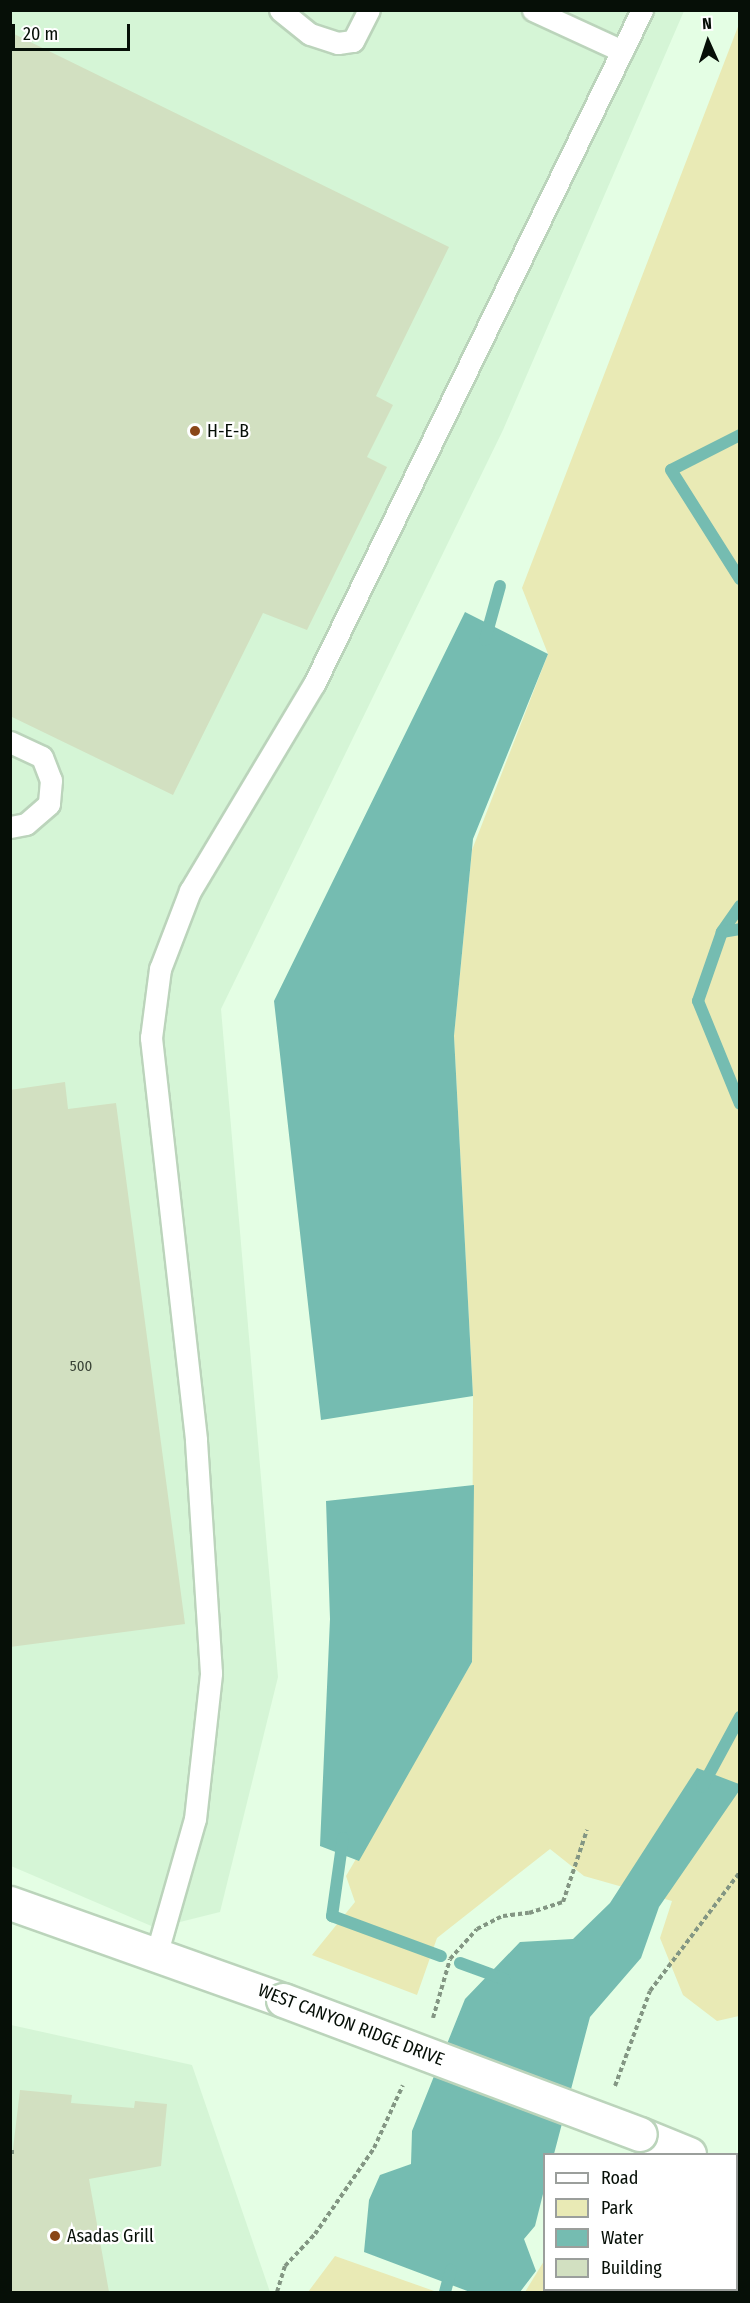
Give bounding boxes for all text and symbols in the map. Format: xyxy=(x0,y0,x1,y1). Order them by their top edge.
scale bar xyxy=(15,12,134,50)
north arrow xyxy=(678,12,738,72)
text: N xyxy=(702,14,712,33)
text: 20 m xyxy=(23,23,58,45)
place label: H-E-B xyxy=(207,420,249,442)
marker: H-E-B xyxy=(188,424,202,438)
house number: 500 xyxy=(70,1358,92,1376)
street label: WEST CANYON RIDGE DRIVE xyxy=(255,1979,447,2071)
legend xyxy=(543,2153,738,2291)
text: Road xyxy=(601,2167,638,2189)
text: Park xyxy=(601,2197,633,2219)
place label: Asadas Grill xyxy=(67,2225,154,2247)
text: Water xyxy=(601,2227,644,2249)
marker: Asadas Grill xyxy=(48,2229,62,2243)
text: Building xyxy=(601,2257,662,2279)

